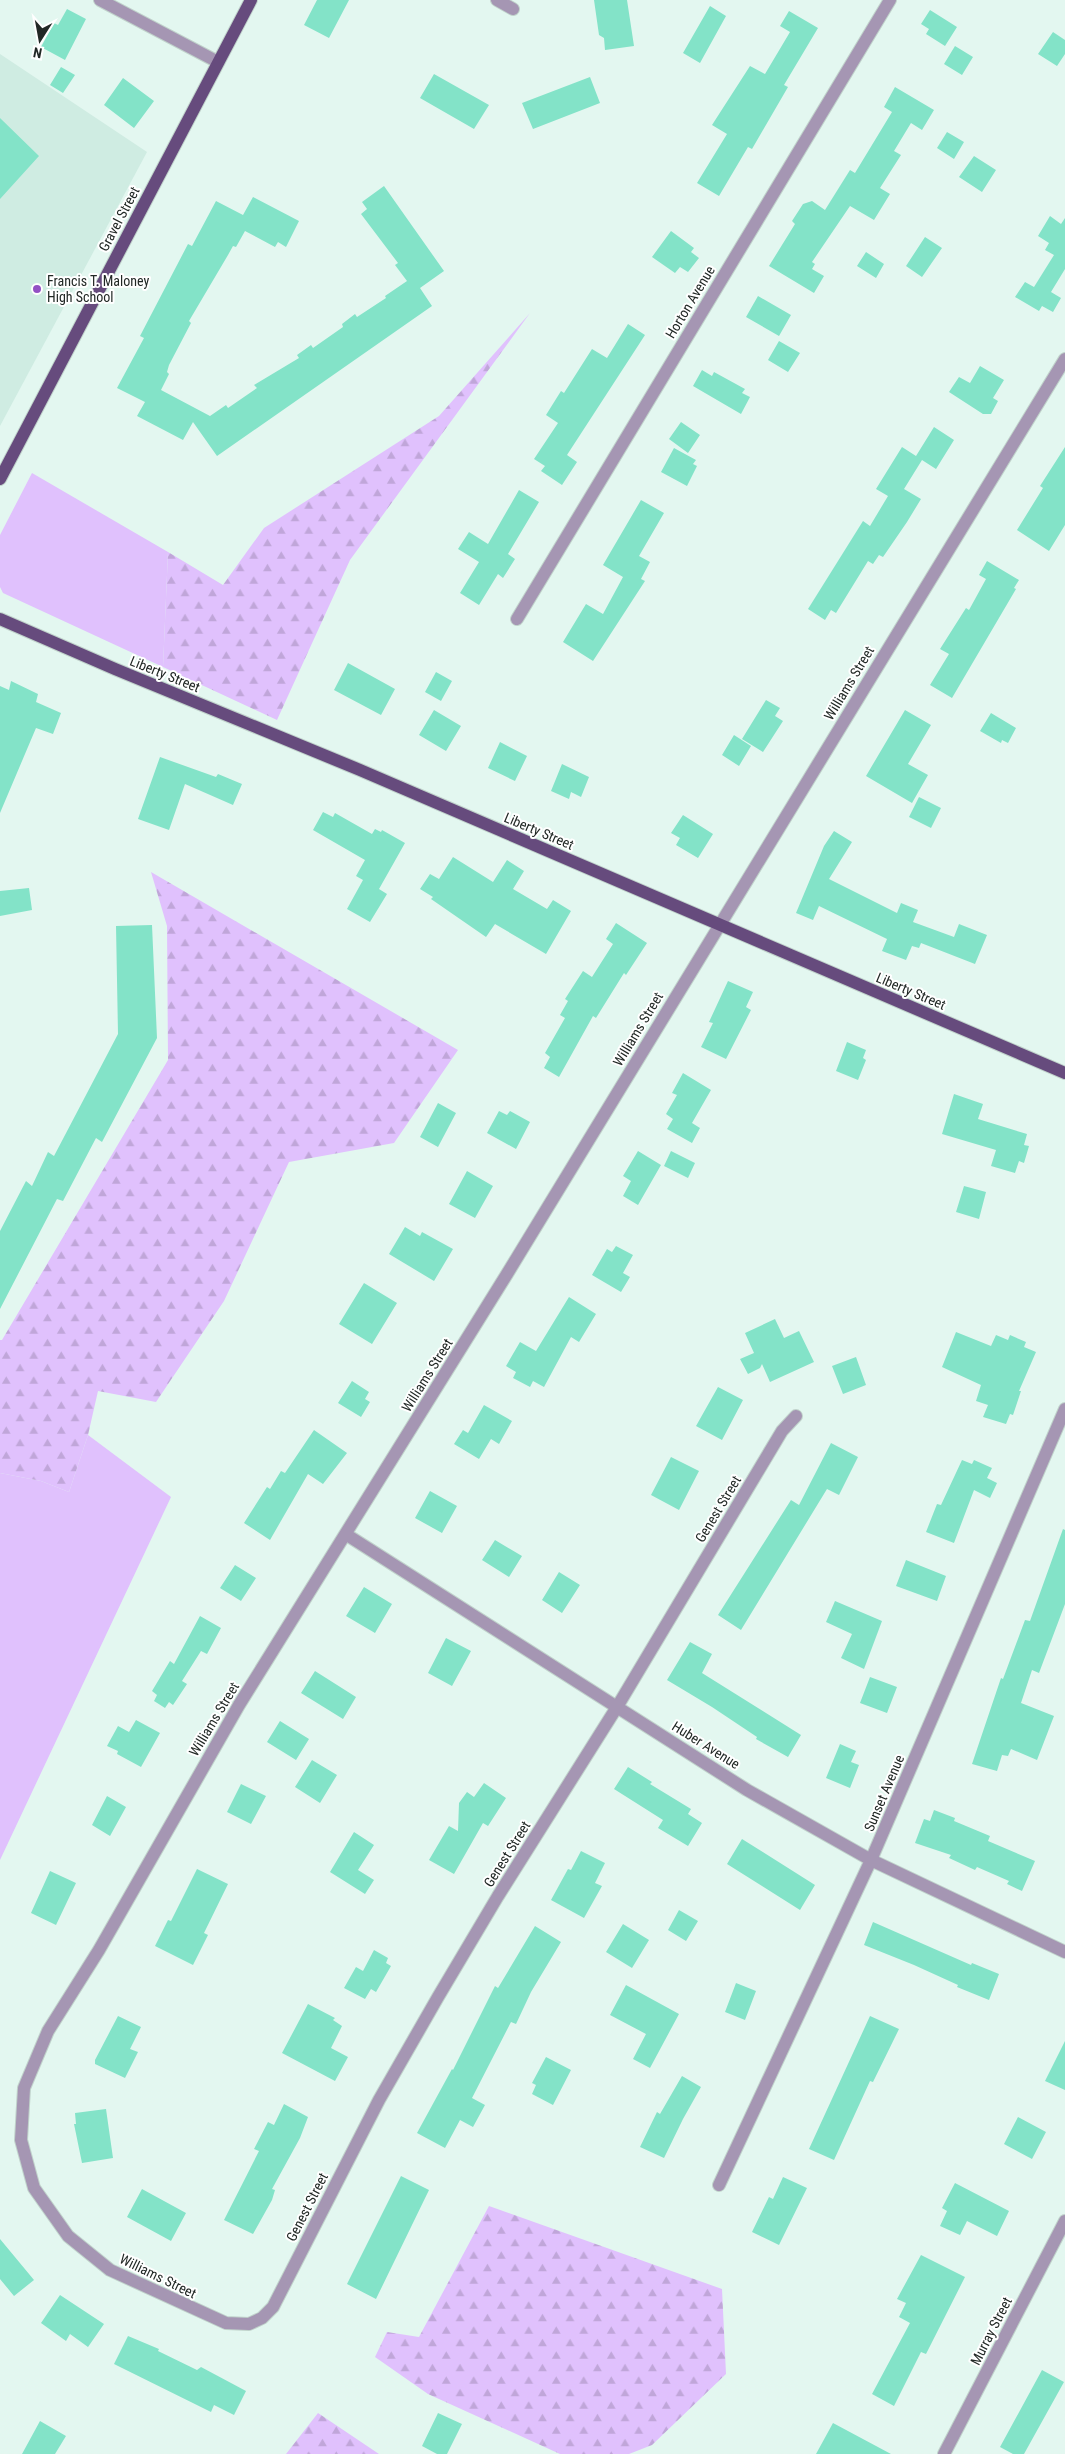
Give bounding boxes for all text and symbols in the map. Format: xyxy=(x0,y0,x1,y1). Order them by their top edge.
north arrow xyxy=(15,15,65,65)
text: N xyxy=(32,44,43,61)
street label: Gravel Street xyxy=(95,184,143,254)
street label: Horton Avenue xyxy=(662,263,718,341)
place label: Francis T. Maloney High School xyxy=(47,273,150,305)
marker: Francis T. Maloney High School xyxy=(31,283,43,295)
street label: Williams Street xyxy=(821,643,877,723)
street label: Liberty Street xyxy=(128,653,202,695)
street label: Liberty Street xyxy=(502,809,576,853)
street label: Liberty Street xyxy=(874,969,948,1013)
street label: Williams Street xyxy=(610,989,666,1069)
street label: Williams Street xyxy=(398,1335,456,1415)
street label: Genest Street xyxy=(692,1473,744,1545)
street label: Williams Street xyxy=(186,1679,242,1759)
street label: Huber Avenue xyxy=(669,1718,743,1772)
street label: Sunset Avenue xyxy=(861,1752,907,1834)
street label: Genest Street xyxy=(480,1818,534,1890)
street label: Genest Street xyxy=(283,2170,331,2244)
street label: Williams Street xyxy=(117,2251,199,2301)
street label: Murray Street xyxy=(967,2294,1015,2368)

